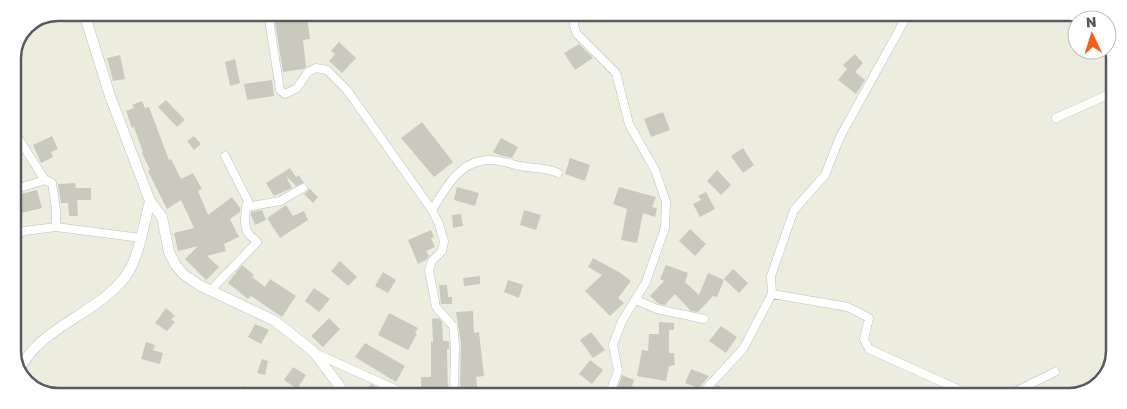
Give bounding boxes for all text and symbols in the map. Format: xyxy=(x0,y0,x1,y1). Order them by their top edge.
north arrow xyxy=(1067,10,1117,60)
text: N xyxy=(1085,13,1097,30)

